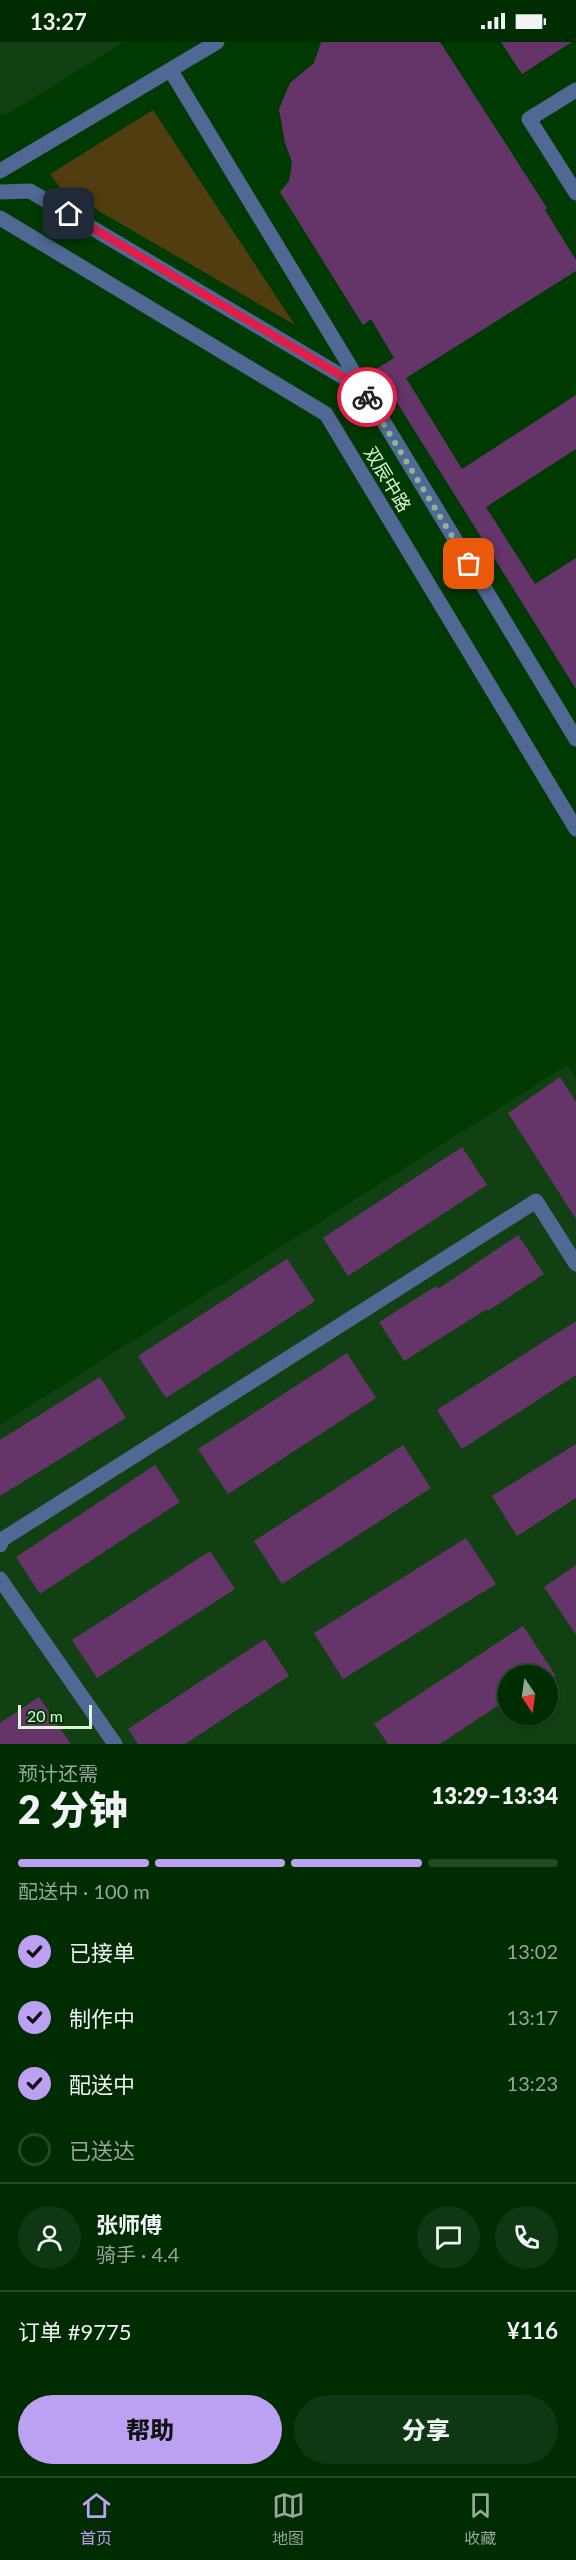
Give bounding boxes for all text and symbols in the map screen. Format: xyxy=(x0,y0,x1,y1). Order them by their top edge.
text: 13:27 xyxy=(30,8,87,35)
pin xyxy=(43,188,94,239)
icon: home xyxy=(52,197,85,230)
courier xyxy=(337,367,397,427)
icon: bike xyxy=(351,381,384,414)
street label: 双辰中路 xyxy=(360,442,416,516)
pin xyxy=(443,538,494,589)
icon: bag xyxy=(452,547,485,580)
north arrow xyxy=(498,1665,558,1725)
map controls xyxy=(498,1665,558,1725)
scale bar xyxy=(18,1702,92,1730)
text: 20 m xyxy=(27,1706,63,1725)
text: 预计还需 xyxy=(18,1761,98,1785)
text: 13:29–13:34 xyxy=(432,1782,558,1809)
text: 2 分钟 xyxy=(18,1786,128,1832)
text: 配送中 · 100 m xyxy=(18,1879,150,1903)
icon: check xyxy=(18,1935,51,1968)
text: 已接单 xyxy=(69,1939,135,1966)
text: 13:02 xyxy=(507,1939,558,1963)
icon: check xyxy=(18,2001,51,2034)
text: 制作中 xyxy=(69,2005,135,2032)
text: 13:17 xyxy=(507,2005,558,2029)
icon: check xyxy=(18,2067,51,2100)
text: 配送中 xyxy=(69,2071,135,2098)
text: 13:23 xyxy=(507,2071,558,2095)
text: 已送达 xyxy=(69,2137,135,2164)
button: person xyxy=(18,2206,81,2269)
button: chat xyxy=(417,2206,480,2269)
button: phone xyxy=(495,2206,558,2269)
text: 张师傅 xyxy=(96,2211,162,2238)
text: 骑手 · 4.4 xyxy=(96,2242,179,2266)
text: ¥116 xyxy=(507,2317,558,2344)
text: 订单 #9775 xyxy=(18,2318,131,2345)
button: 帮助 xyxy=(18,2395,282,2464)
button: 分享 xyxy=(294,2395,558,2464)
tab: 首页 xyxy=(80,2489,113,2549)
tab: 地图 xyxy=(272,2489,305,2549)
tab: 收藏 xyxy=(464,2489,497,2549)

